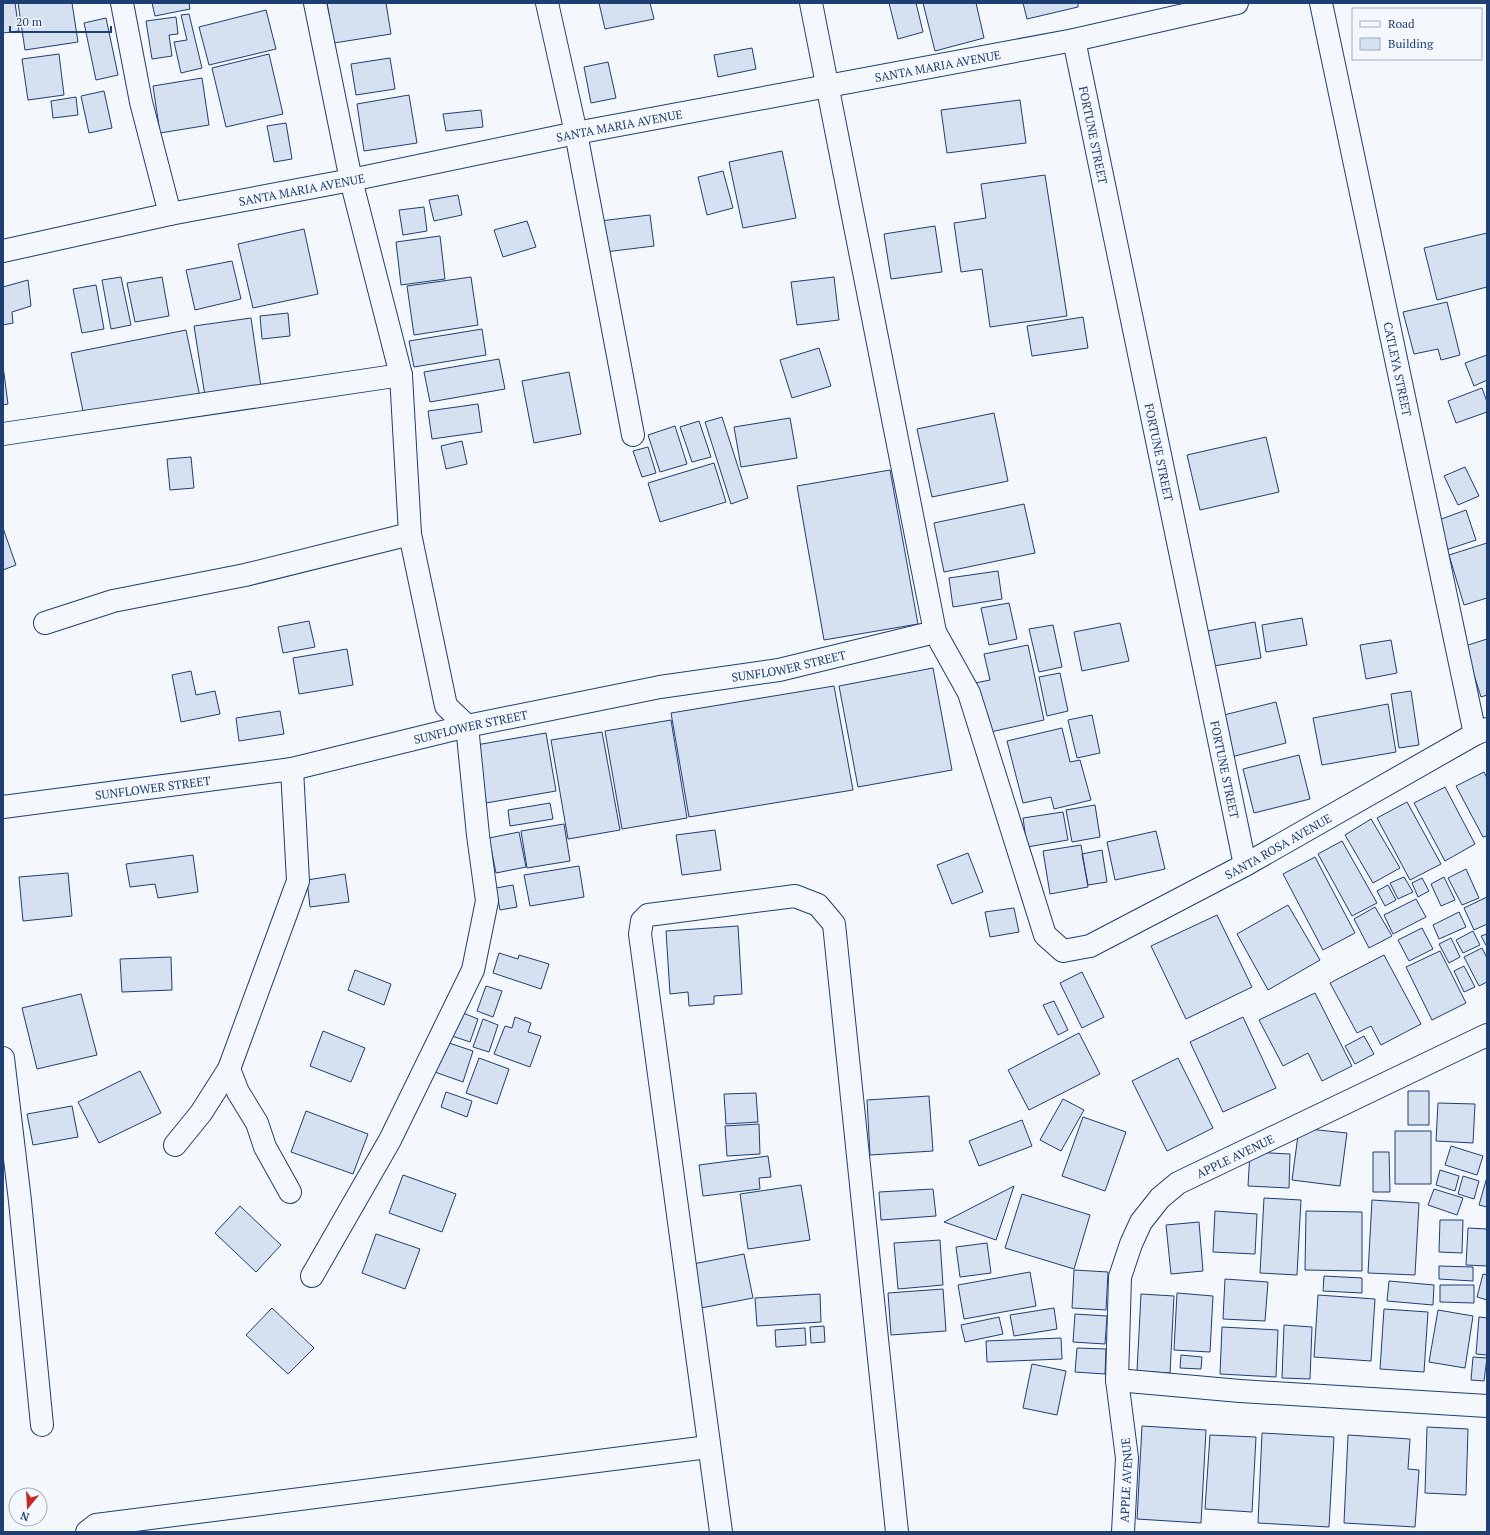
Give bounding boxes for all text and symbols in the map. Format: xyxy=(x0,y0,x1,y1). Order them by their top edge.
scale bar xyxy=(10,8,111,34)
legend xyxy=(1352,8,1482,60)
text: 20 m xyxy=(16,14,43,29)
text: Road xyxy=(1388,16,1415,31)
text: Building xyxy=(1388,36,1434,51)
street label: SANTA MARIA AVENUE xyxy=(873,46,1002,85)
street label: FORTUNE STREET xyxy=(1076,85,1111,186)
street label: SANTA MARIA AVENUE xyxy=(555,106,683,144)
street label: SANTA MARIA AVENUE xyxy=(237,170,366,208)
street label: CATLEYA STREET xyxy=(1381,320,1415,418)
street label: FORTUNE STREET xyxy=(1142,402,1177,503)
street label: SUNFLOWER STREET xyxy=(730,646,848,684)
street label: SUNFLOWER STREET xyxy=(412,706,529,746)
street label: FORTUNE STREET xyxy=(1208,719,1243,820)
street label: SUNFLOWER STREET xyxy=(94,772,212,802)
street label: SANTA ROSA AVENUE xyxy=(1222,810,1334,882)
street label: APPLE AVENUE xyxy=(1194,1131,1277,1181)
street label: APPLE AVENUE xyxy=(1116,1437,1135,1523)
north arrow xyxy=(8,1487,48,1527)
text: N xyxy=(18,1508,31,1524)

